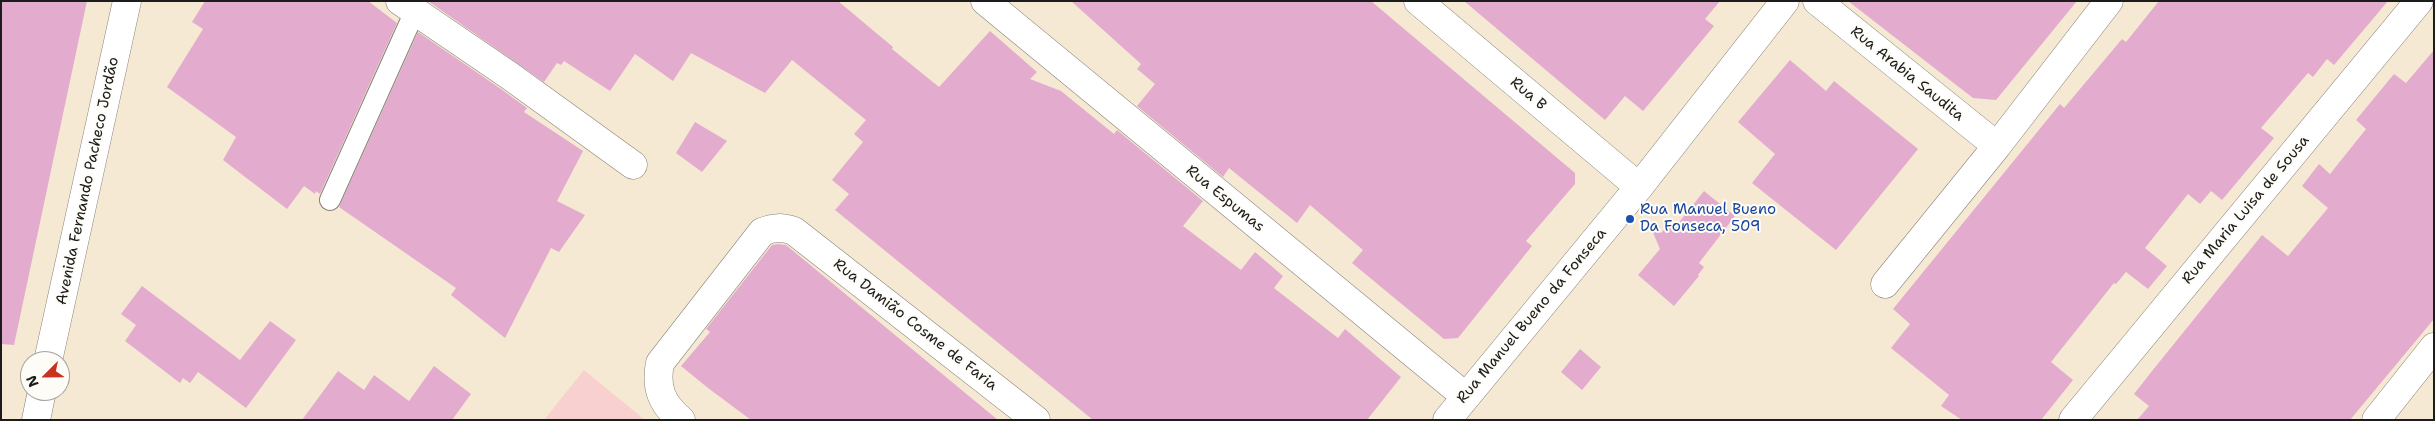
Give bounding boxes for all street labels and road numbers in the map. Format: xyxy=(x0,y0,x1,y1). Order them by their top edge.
street label: Rua Arabia Saudita xyxy=(1847,23,1967,125)
street label: Avenida Fernando Pacheco Jordão xyxy=(53,55,123,307)
street label: Rua B xyxy=(1506,74,1550,114)
street label: Rua Maria Luisa de Sousa xyxy=(2179,132,2313,288)
street label: Rua Espumas xyxy=(1182,162,1268,236)
street label: Rua Manuel Bueno da Fonseca xyxy=(1453,225,1611,407)
street label: Rua Damião Cosme de Faria xyxy=(829,255,1001,395)

